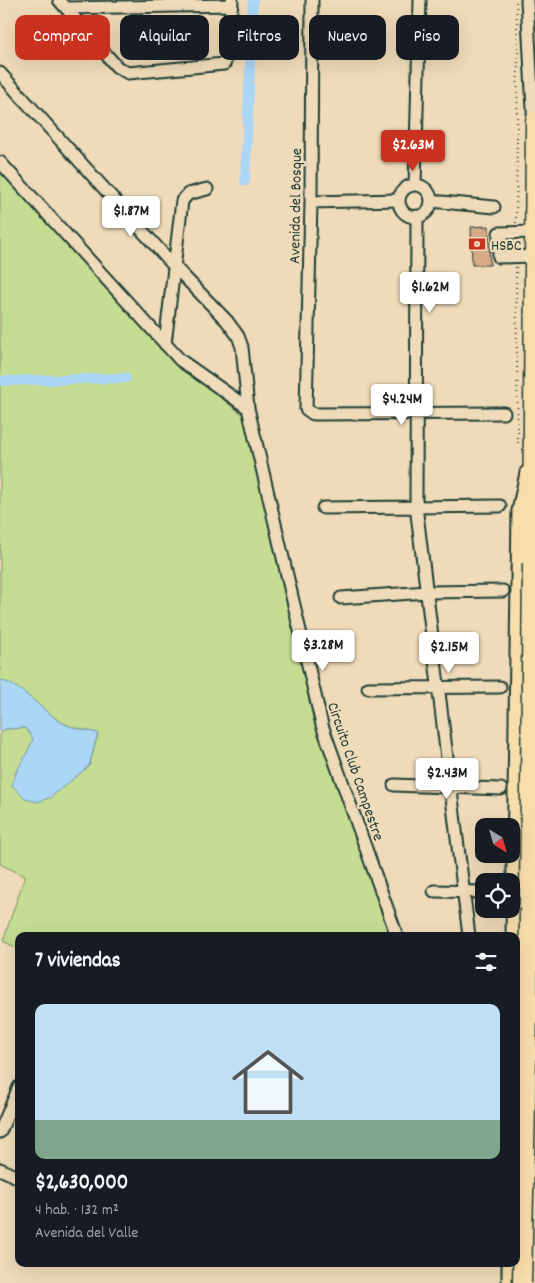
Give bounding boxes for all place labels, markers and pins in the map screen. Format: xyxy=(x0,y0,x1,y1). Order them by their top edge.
pin: $2.63M xyxy=(372,130,454,172)
pin: $1.87M xyxy=(90,196,172,238)
bank icon: HSBC xyxy=(467,234,487,254)
place label: HSBC xyxy=(491,235,522,258)
pin: $1.62M xyxy=(389,272,471,314)
pin: $4.24M xyxy=(361,384,443,426)
pin: $3.28M xyxy=(282,630,364,672)
pin: $2.15M xyxy=(408,632,490,674)
pin: $2.43M xyxy=(406,758,488,800)

